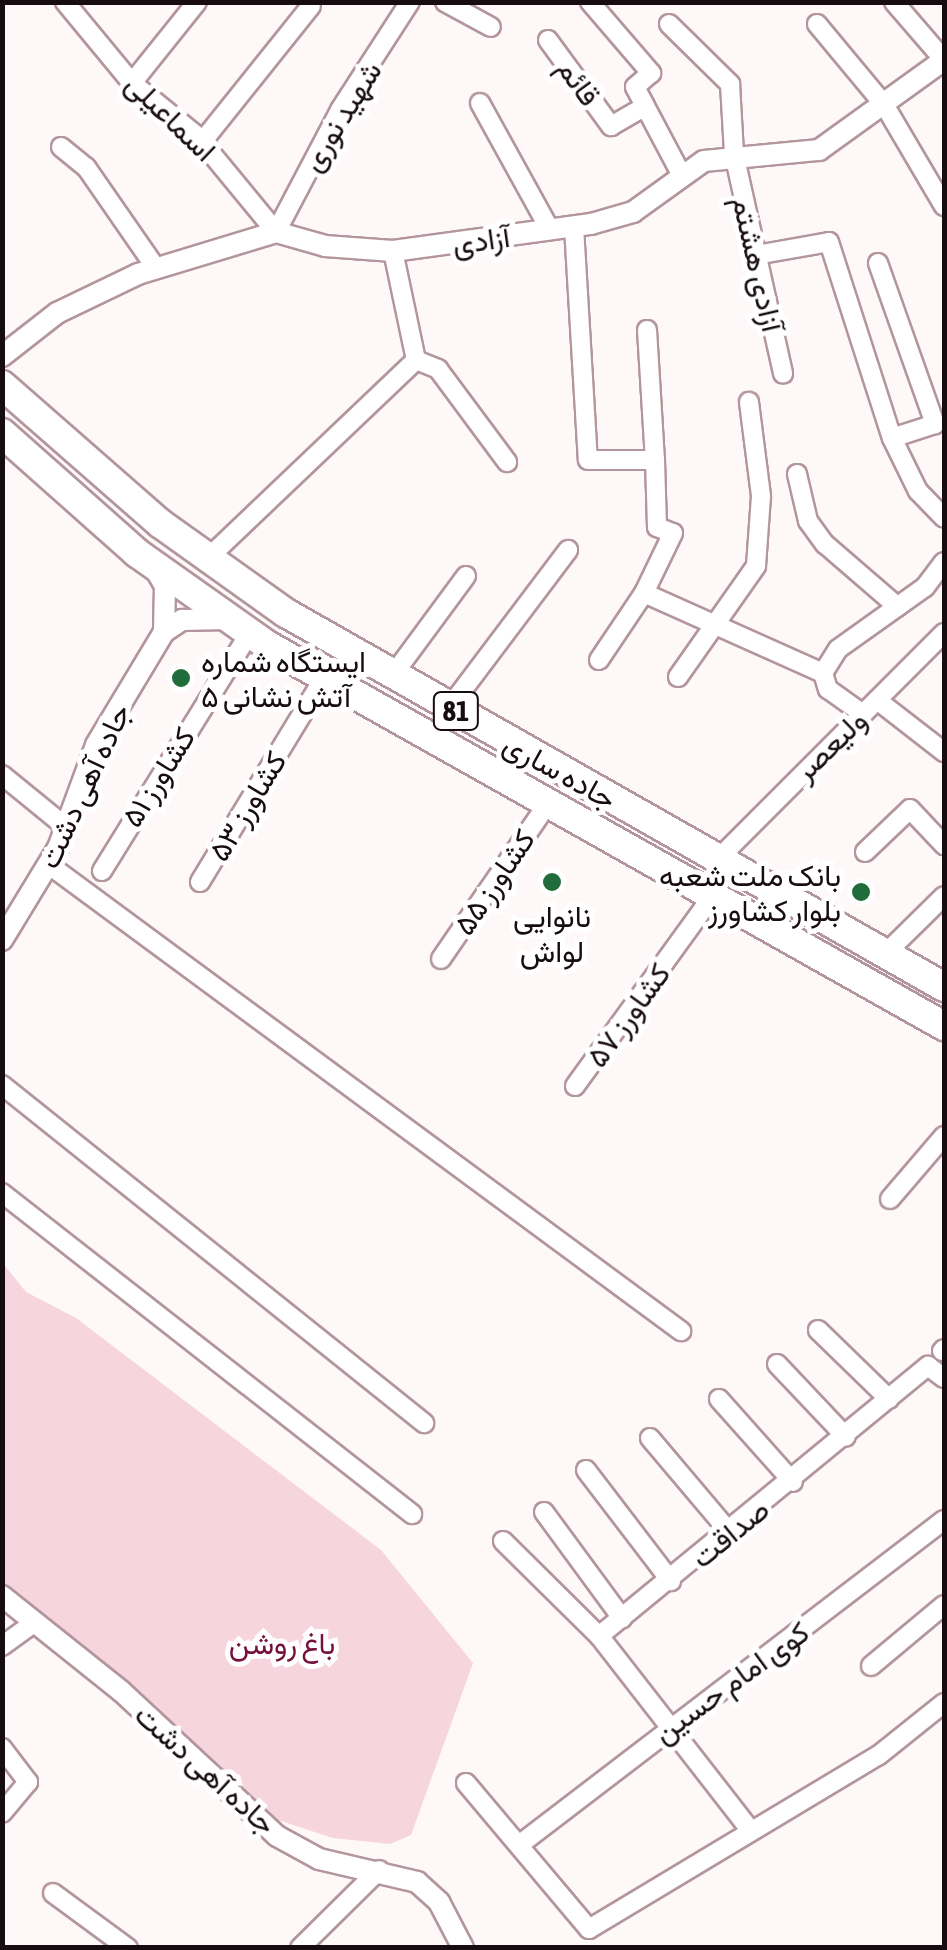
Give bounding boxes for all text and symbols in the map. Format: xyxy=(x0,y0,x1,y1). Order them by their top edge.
street label: قائم xyxy=(550,51,608,113)
street label: شهید نوری xyxy=(293,54,389,178)
street label: اسماعیلی xyxy=(119,65,223,169)
street label: آزادی هشتم xyxy=(725,193,791,335)
street label: آزادی xyxy=(450,218,512,262)
place label: ایستگاه شماره ۵ آتش نشانی xyxy=(201,643,366,714)
marker: ایستگاه شماره ۵ آتش نشانی xyxy=(170,667,192,689)
road number: 81 xyxy=(431,688,481,734)
street label: جاده آهی دشت xyxy=(30,698,138,874)
street label: ولیعصر xyxy=(786,702,874,788)
street label: کشاورز ۵۱ xyxy=(113,721,203,833)
street label: جاده ساری xyxy=(497,725,623,817)
street label: کشاورز ۵۳ xyxy=(200,745,294,867)
street label: کشاورز ۵۵ xyxy=(446,822,542,942)
place label: بانک ملت شعبه بلوار کشاورز xyxy=(659,857,841,928)
marker: نانوایی لواش xyxy=(541,871,563,893)
marker: بانک ملت شعبه بلوار کشاورز xyxy=(850,881,872,903)
place label: نانوایی لواش xyxy=(513,898,591,968)
street label: کشاورز ۵۷ xyxy=(578,956,678,1074)
street label: صداقت xyxy=(684,1491,776,1575)
street label: کوی امام حسین xyxy=(646,1613,816,1751)
park label: باغ روشن xyxy=(229,1625,335,1661)
street label: جاده آهی دشت xyxy=(128,1696,284,1842)

